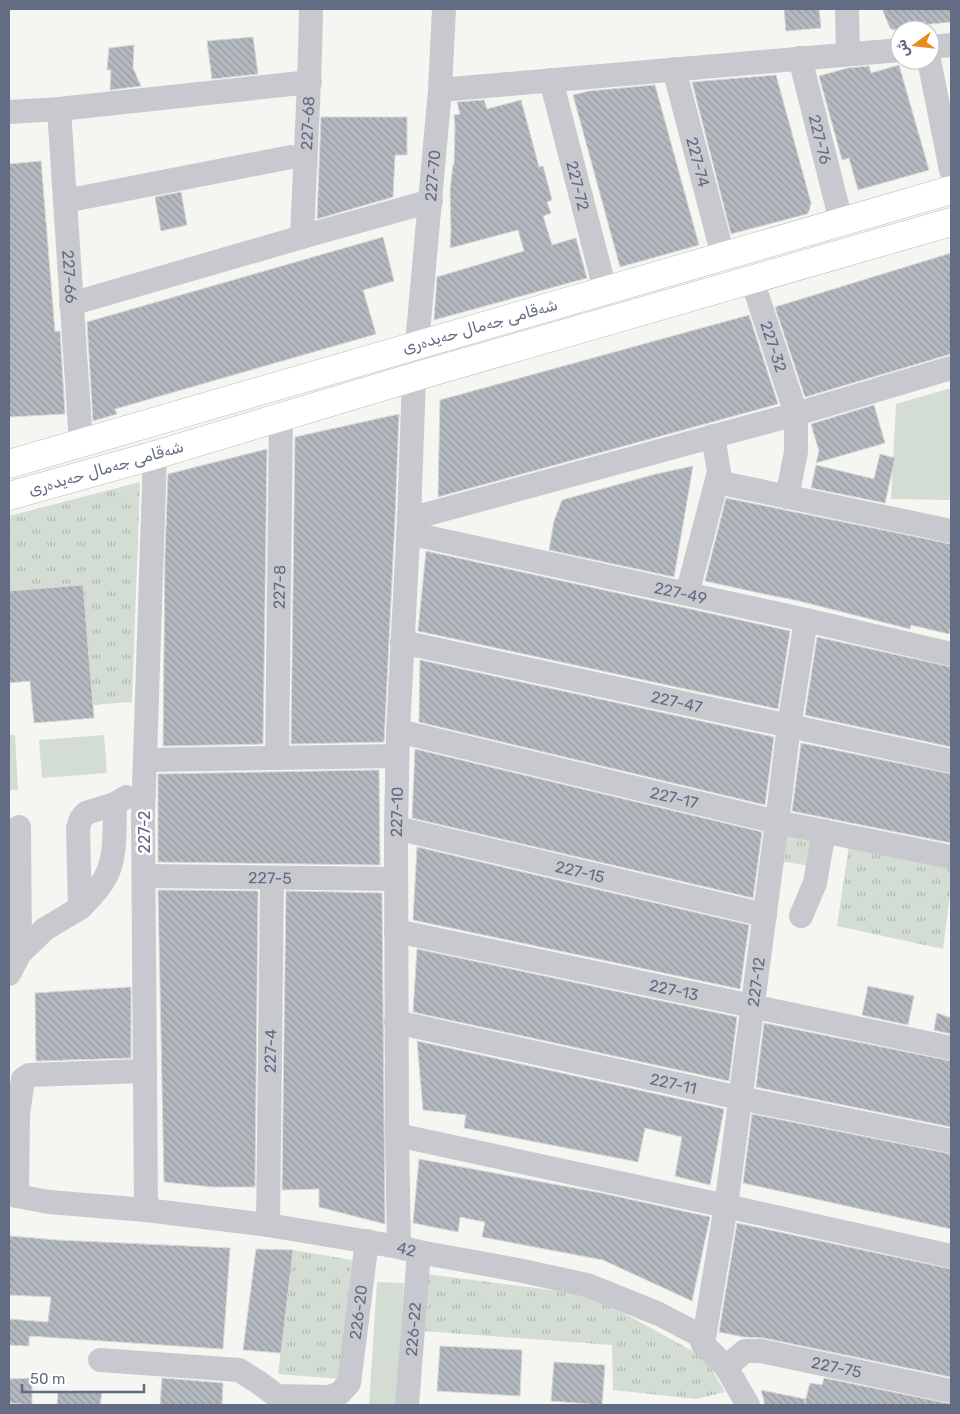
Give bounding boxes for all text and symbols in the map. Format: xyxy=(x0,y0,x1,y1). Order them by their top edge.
north arrow xyxy=(890,20,940,70)
text: ش xyxy=(892,37,913,59)
street label: 227-68 xyxy=(296,96,318,151)
street label: 227-76 xyxy=(805,113,836,167)
street label: 227-74 xyxy=(683,135,714,189)
street label: 227-70 xyxy=(420,149,444,202)
street label: 227-72 xyxy=(563,159,594,213)
street label: 227-66 xyxy=(59,249,81,304)
street label: شەقامی جەمال حەیدەری xyxy=(400,295,560,358)
street label: 227-32 xyxy=(757,318,791,375)
street label: شەقامی جەمال حەیدەری xyxy=(26,437,186,500)
street label: 227-8 xyxy=(269,565,289,609)
street label: 227-49 xyxy=(652,578,709,608)
street label: 227-47 xyxy=(649,687,704,716)
street label: 227-17 xyxy=(648,782,700,812)
street label: 227-10 xyxy=(386,786,406,837)
street label: 227-2 xyxy=(135,811,154,853)
street label: 227-15 xyxy=(553,856,606,886)
street label: 227-5 xyxy=(248,868,292,887)
street label: 227-12 xyxy=(743,956,768,1008)
street label: 227-13 xyxy=(647,975,700,1004)
street label: 227-4 xyxy=(260,1029,280,1073)
street label: 227-11 xyxy=(648,1069,698,1098)
street label: 42 xyxy=(395,1237,418,1260)
street label: 226-20 xyxy=(345,1284,371,1341)
street label: 226-22 xyxy=(401,1301,425,1357)
street label: 227-75 xyxy=(810,1352,863,1381)
scale bar xyxy=(22,1362,145,1394)
text: 50 m xyxy=(30,1370,65,1388)

